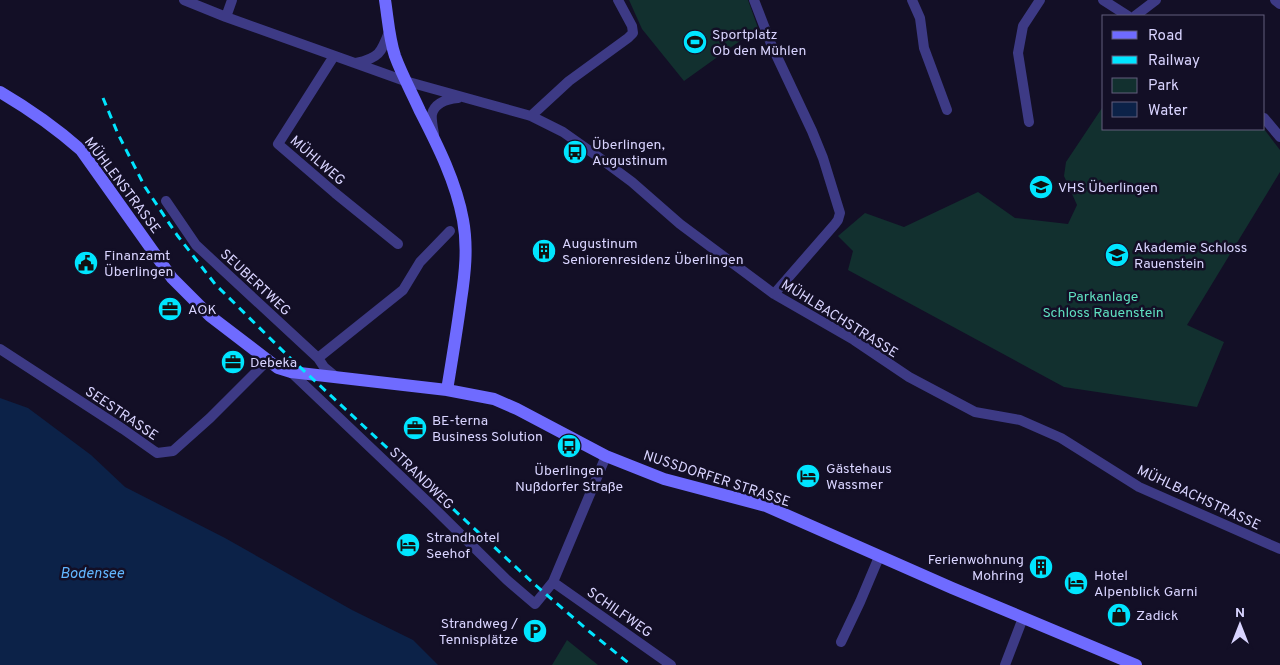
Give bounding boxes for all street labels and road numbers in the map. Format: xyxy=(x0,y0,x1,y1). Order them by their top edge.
street label: MÜHLWEG xyxy=(286,132,349,190)
street label: MÜHLENSTRASSE xyxy=(80,134,164,237)
street label: SEUBERTWEG xyxy=(216,246,294,320)
street label: MÜHLBACHSTRASSE xyxy=(778,276,901,362)
street label: SEESTRASSE xyxy=(81,384,161,445)
street label: STRANDWEG xyxy=(385,444,457,514)
street label: NUSSDORFER STRASSE xyxy=(641,448,792,511)
street label: MÜHLBACHSTRASSE xyxy=(1134,461,1263,534)
street label: SCHILFWEG xyxy=(583,585,655,642)

